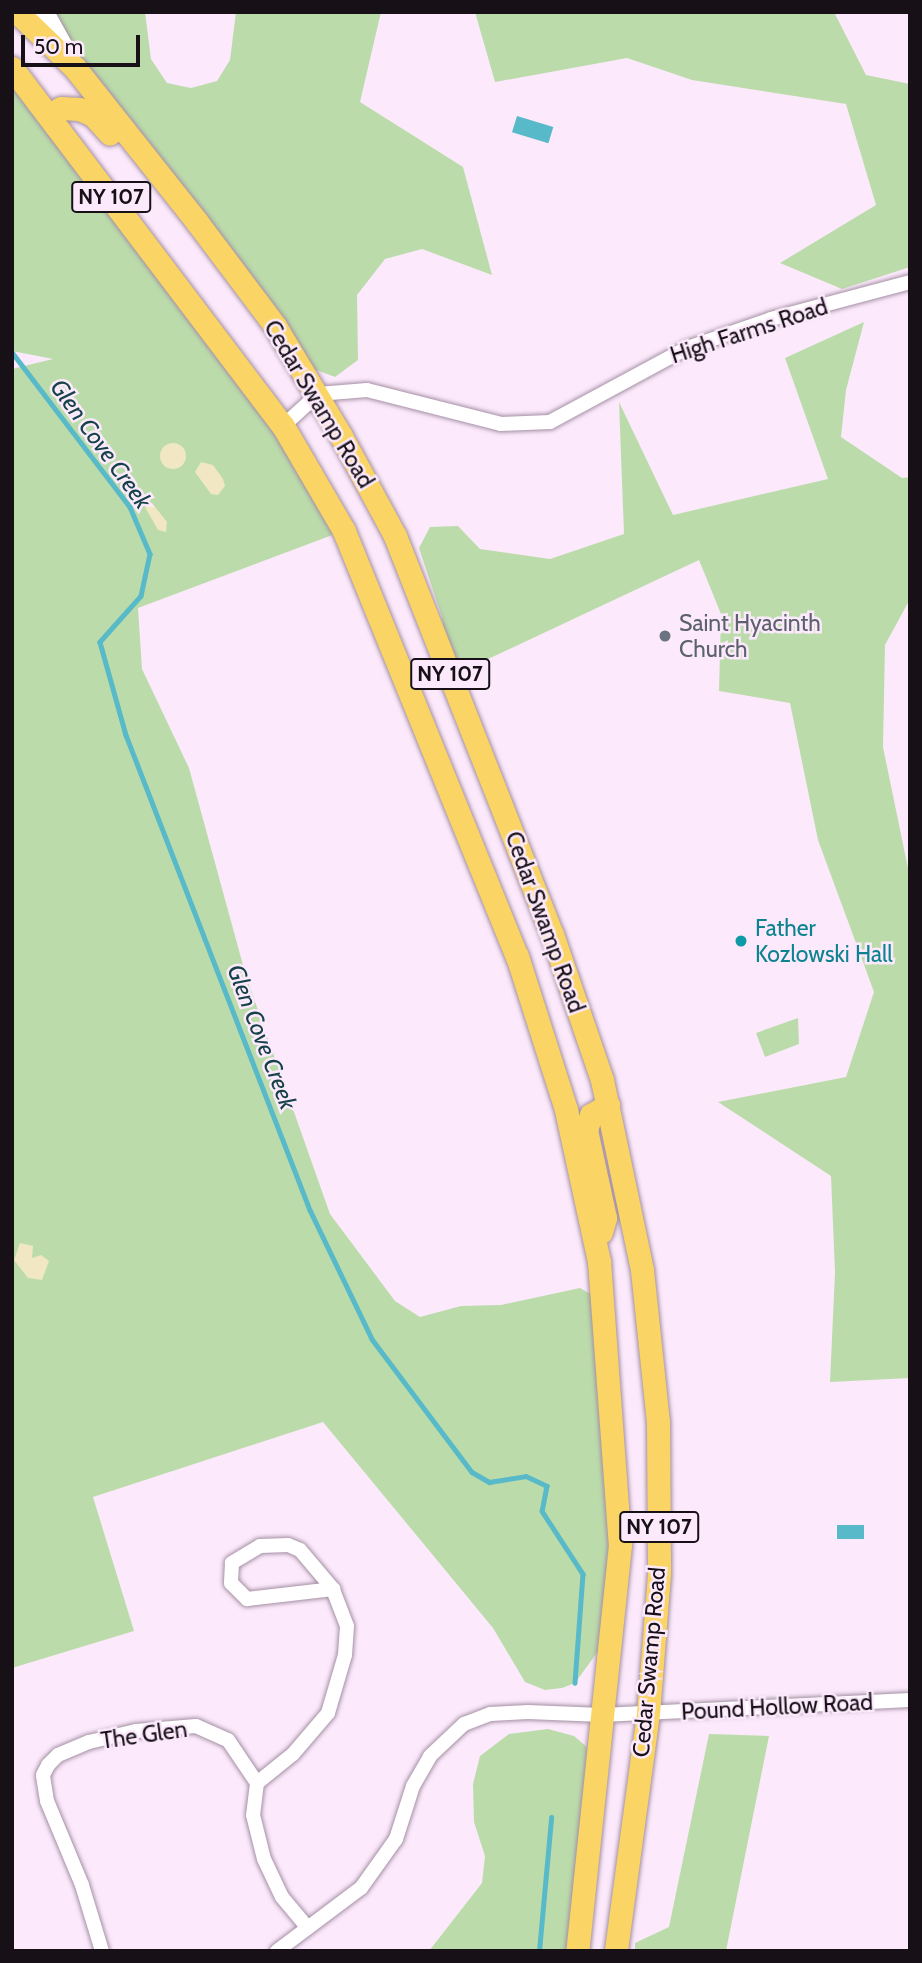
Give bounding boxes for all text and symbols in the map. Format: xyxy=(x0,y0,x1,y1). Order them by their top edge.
scale bar xyxy=(24,21,144,65)
text: 50 m xyxy=(34,34,83,59)
road number: NY 107 xyxy=(71,180,151,214)
street label: High Farms Road xyxy=(667,293,831,369)
street label: Cedar Swamp Road xyxy=(258,315,380,493)
water label: Glen Cove Creek xyxy=(44,374,158,514)
place label: Saint Hyacinth Church xyxy=(679,609,821,663)
marker: Saint Hyacinth Church xyxy=(657,628,673,644)
road number: NY 107 xyxy=(410,656,490,692)
street label: Cedar Swamp Road xyxy=(499,828,591,1016)
place label: Father Kozlowski Hall xyxy=(755,914,893,968)
marker: Father Kozlowski Hall xyxy=(733,933,749,949)
water label: Glen Cove Creek xyxy=(221,960,303,1114)
road number: NY 107 xyxy=(619,1510,699,1544)
street label: Cedar Swamp Road xyxy=(627,1566,671,1758)
street label: Pound Hollow Road xyxy=(680,1688,874,1726)
street label: The Glen xyxy=(99,1715,189,1755)

